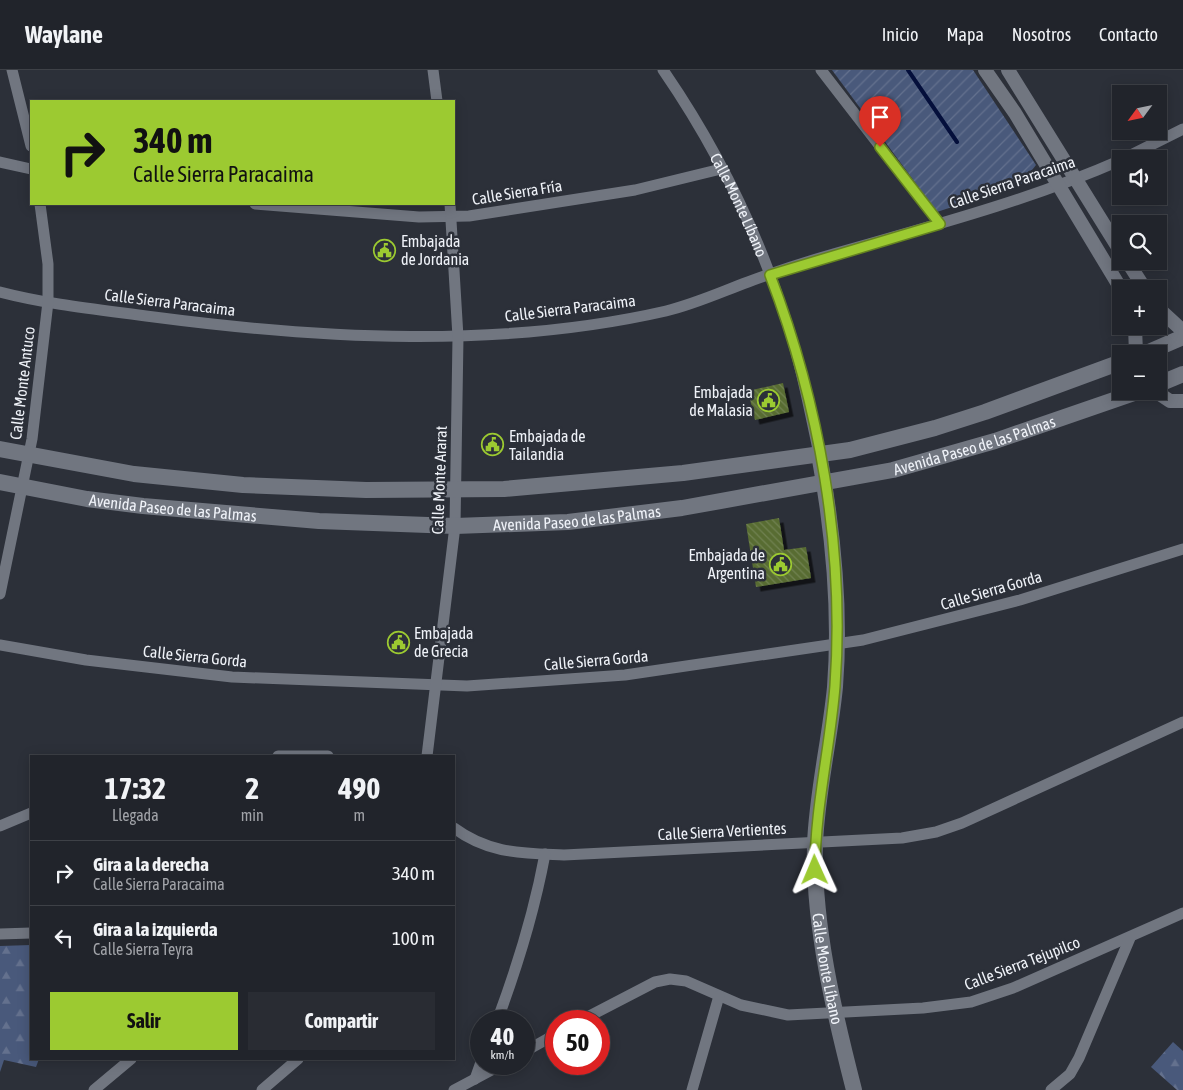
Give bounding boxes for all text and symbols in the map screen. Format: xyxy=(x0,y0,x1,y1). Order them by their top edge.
text: Waylane xyxy=(25,21,103,48)
text: Inicio xyxy=(882,24,918,45)
text: Mapa xyxy=(946,24,984,45)
text: Nosotros xyxy=(1012,24,1071,45)
text: Contacto xyxy=(1099,24,1158,45)
north arrow xyxy=(1112,85,1168,140)
map controls xyxy=(1112,85,1167,400)
pin xyxy=(859,96,901,147)
icon: arrive xyxy=(866,103,894,131)
icon: right xyxy=(50,120,115,185)
text: 340 m xyxy=(133,120,212,160)
street label: Calle Monte Líbano xyxy=(707,150,771,259)
button: sound xyxy=(1112,150,1167,205)
street label: Calle Sierra Paracaima xyxy=(947,152,1077,212)
text: Calle Sierra Paracaima xyxy=(133,161,314,187)
street label: Calle Sierra Fría xyxy=(471,176,563,208)
button: search xyxy=(1112,215,1167,270)
place label: Embajada de Jordania xyxy=(401,232,469,268)
public building icon: Embajada de Jordania xyxy=(373,238,397,262)
button: + xyxy=(1112,280,1167,335)
street label: Calle Sierra Paracaima xyxy=(104,285,236,319)
street label: Calle Sierra Paracaima xyxy=(504,291,636,325)
street label: Calle Monte Antuco xyxy=(6,325,38,441)
button: − xyxy=(1112,345,1167,400)
place label: Embajada de Malasia xyxy=(689,383,753,419)
public building icon: Embajada de Malasia xyxy=(757,389,781,413)
street label: Avenida Paseo de las Palmas xyxy=(891,412,1058,478)
street label: Calle Monte Ararat xyxy=(428,425,450,535)
place label: Embajada de Tailandia xyxy=(509,427,586,463)
public building icon: Embajada de Tailandia xyxy=(481,433,505,457)
street label: Avenida Paseo de las Palmas xyxy=(88,490,258,525)
street label: Avenida Paseo de las Palmas xyxy=(493,502,662,534)
place label: Embajada de Argentina xyxy=(688,546,765,583)
public building icon: Embajada de Argentina xyxy=(769,552,793,576)
street label: Calle Sierra Gorda xyxy=(938,567,1044,613)
place label: Embajada de Grecia xyxy=(414,624,474,660)
public building icon: Embajada de Grecia xyxy=(386,630,410,654)
street label: Calle Sierra Gorda xyxy=(142,642,248,670)
street label: Calle Sierra Gorda xyxy=(543,646,649,674)
text: 17:32 xyxy=(104,771,166,805)
text: 2 xyxy=(245,771,259,805)
text: 490 xyxy=(338,771,380,805)
text: Llegada xyxy=(112,806,159,824)
text: min xyxy=(241,806,264,824)
text: m xyxy=(354,806,365,824)
street label: Calle Sierra Vertientes xyxy=(657,819,787,843)
position arrow xyxy=(788,843,840,895)
text: Gira a la derecha xyxy=(93,853,209,875)
icon: right xyxy=(50,859,78,887)
text: 340 m xyxy=(392,862,435,884)
text: Calle Sierra Paracaima xyxy=(93,875,225,893)
street label: Calle Monte Líbano xyxy=(809,912,847,1026)
text: Gira a la izquierda xyxy=(93,918,218,940)
icon: left xyxy=(50,924,78,952)
text: 100 m xyxy=(392,927,435,949)
street label: Calle Sierra Tejupilco xyxy=(962,933,1083,994)
text: Calle Sierra Teyra xyxy=(93,940,193,958)
button: Salir xyxy=(50,992,238,1050)
button: Compartir xyxy=(248,992,435,1050)
speed limit sign: 50 xyxy=(545,1010,610,1075)
text: 40 xyxy=(491,1022,514,1050)
text: km/h xyxy=(491,1048,514,1062)

